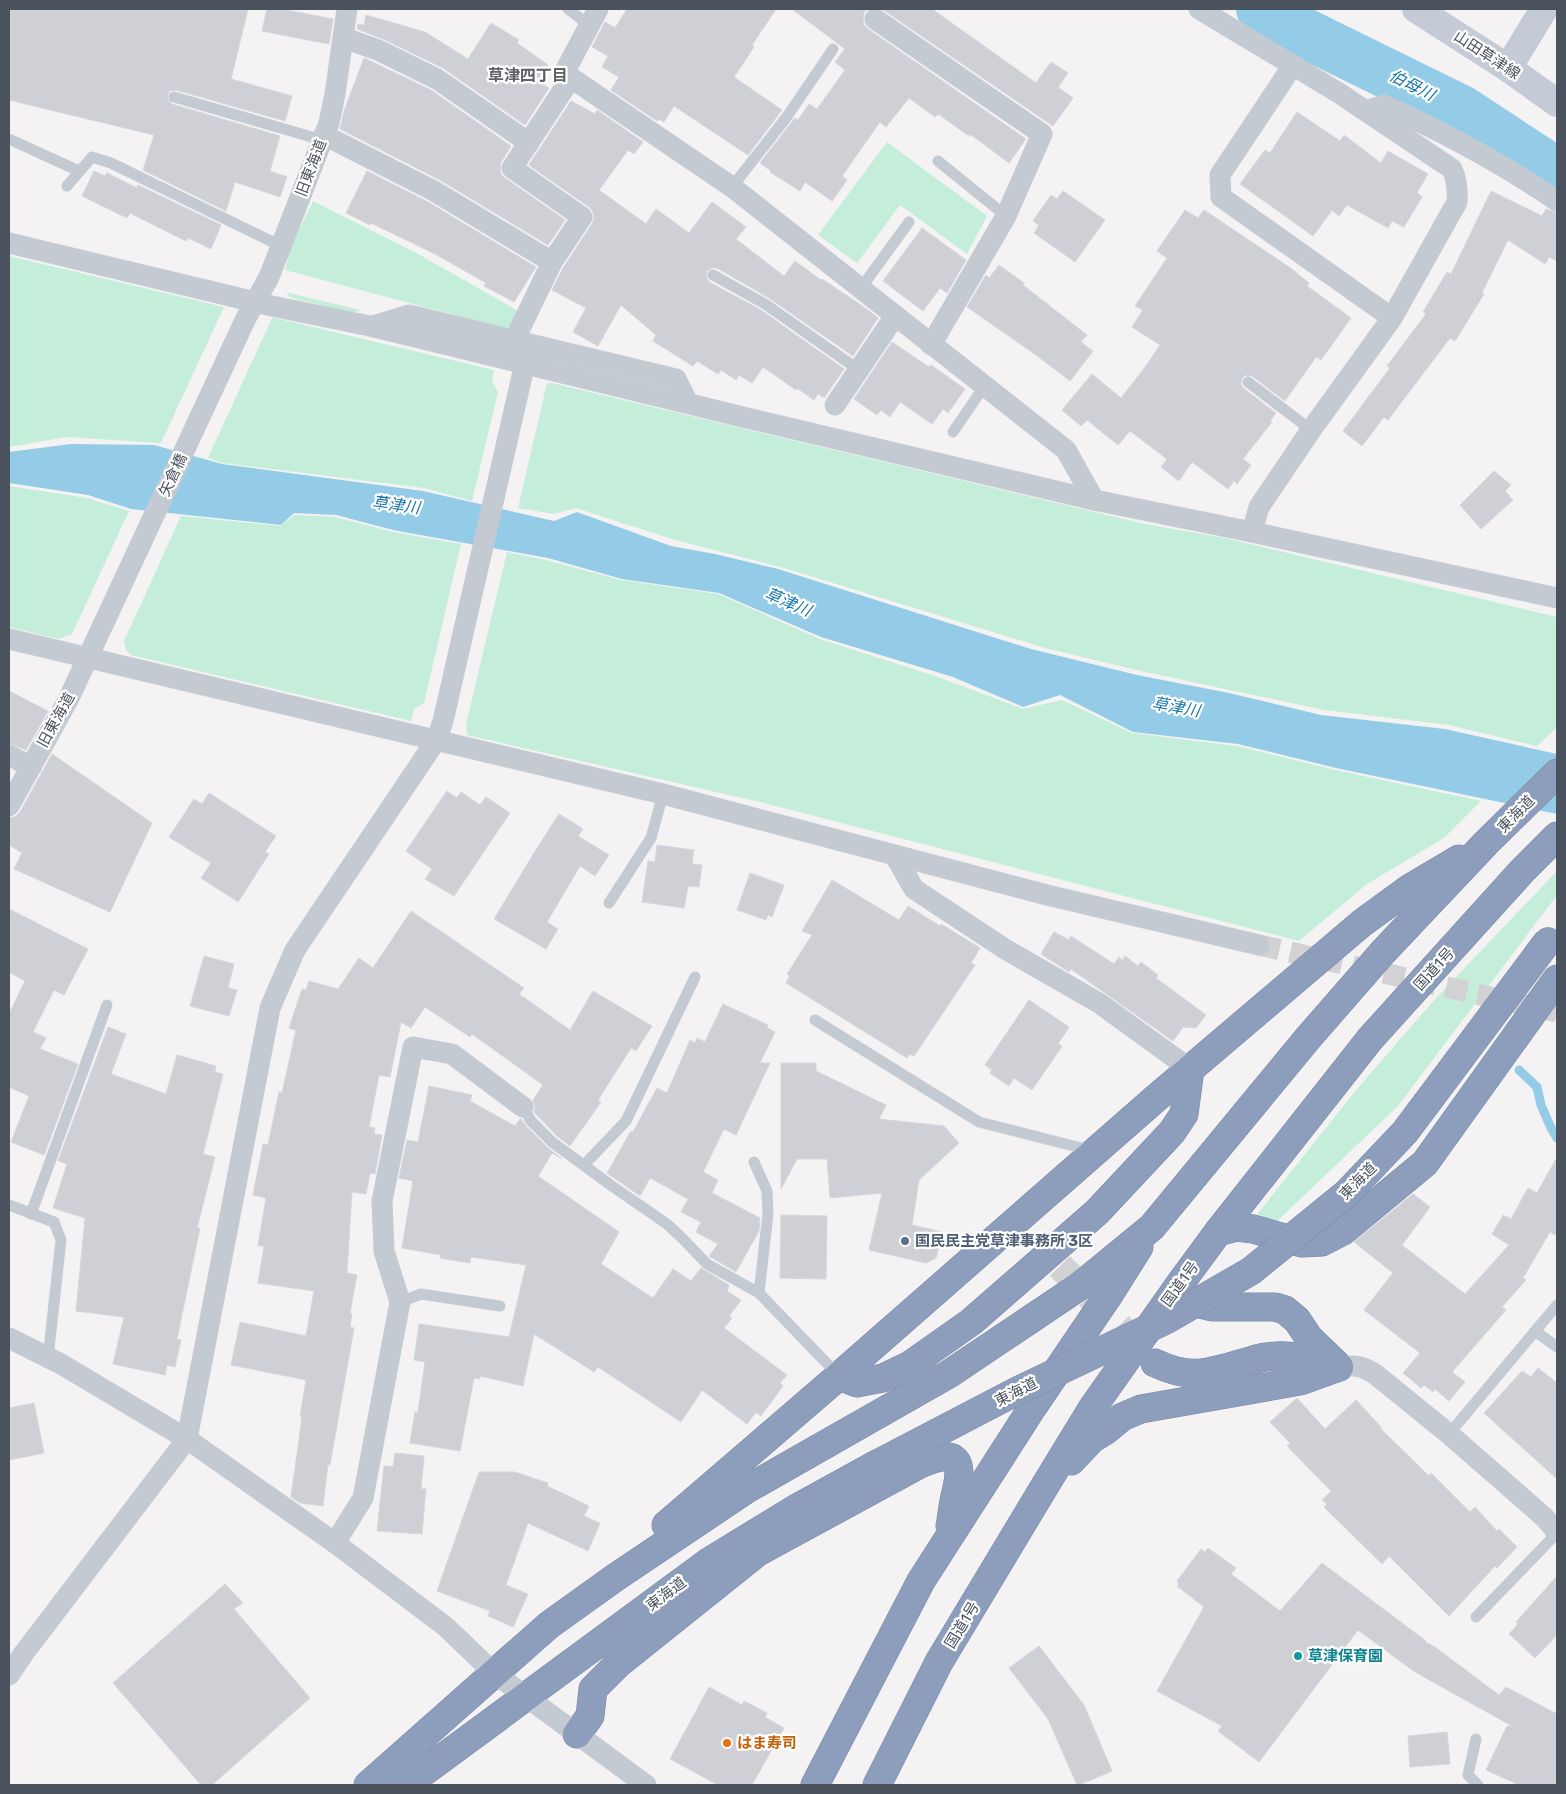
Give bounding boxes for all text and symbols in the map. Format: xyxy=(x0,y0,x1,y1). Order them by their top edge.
street label: 山田草津線 xyxy=(1451,27,1523,83)
district label: 草津四丁目 xyxy=(488,66,568,85)
water label: 伯母川 xyxy=(1386,66,1439,105)
street label: 旧東海道 xyxy=(292,137,330,199)
street label: 矢倉橋 xyxy=(155,451,191,499)
water label: 草津川 xyxy=(371,493,423,518)
water label: 草津川 xyxy=(762,584,816,621)
street label: 旧東海道 xyxy=(34,689,78,751)
water label: 草津川 xyxy=(1151,693,1203,721)
street label: 東海道 xyxy=(1494,792,1538,836)
street label: 国道1号 xyxy=(1410,944,1458,994)
street label: 東海道 xyxy=(1336,1159,1380,1203)
place label: 国民民主党草津事務所 3区 xyxy=(915,1232,1093,1250)
marker: 国民民主党草津事務所 3区 xyxy=(899,1235,911,1247)
street label: 国道1号 xyxy=(1158,1258,1202,1310)
street label: 東海道 xyxy=(992,1374,1040,1410)
street label: 東海道 xyxy=(643,1573,689,1615)
street label: 国道1号 xyxy=(941,1598,983,1652)
place label: 草津保育園 xyxy=(1308,1647,1383,1665)
marker: 草津保育園 xyxy=(1292,1650,1304,1662)
place label: はま寿司 xyxy=(737,1734,797,1752)
marker: はま寿司 xyxy=(721,1737,733,1749)

